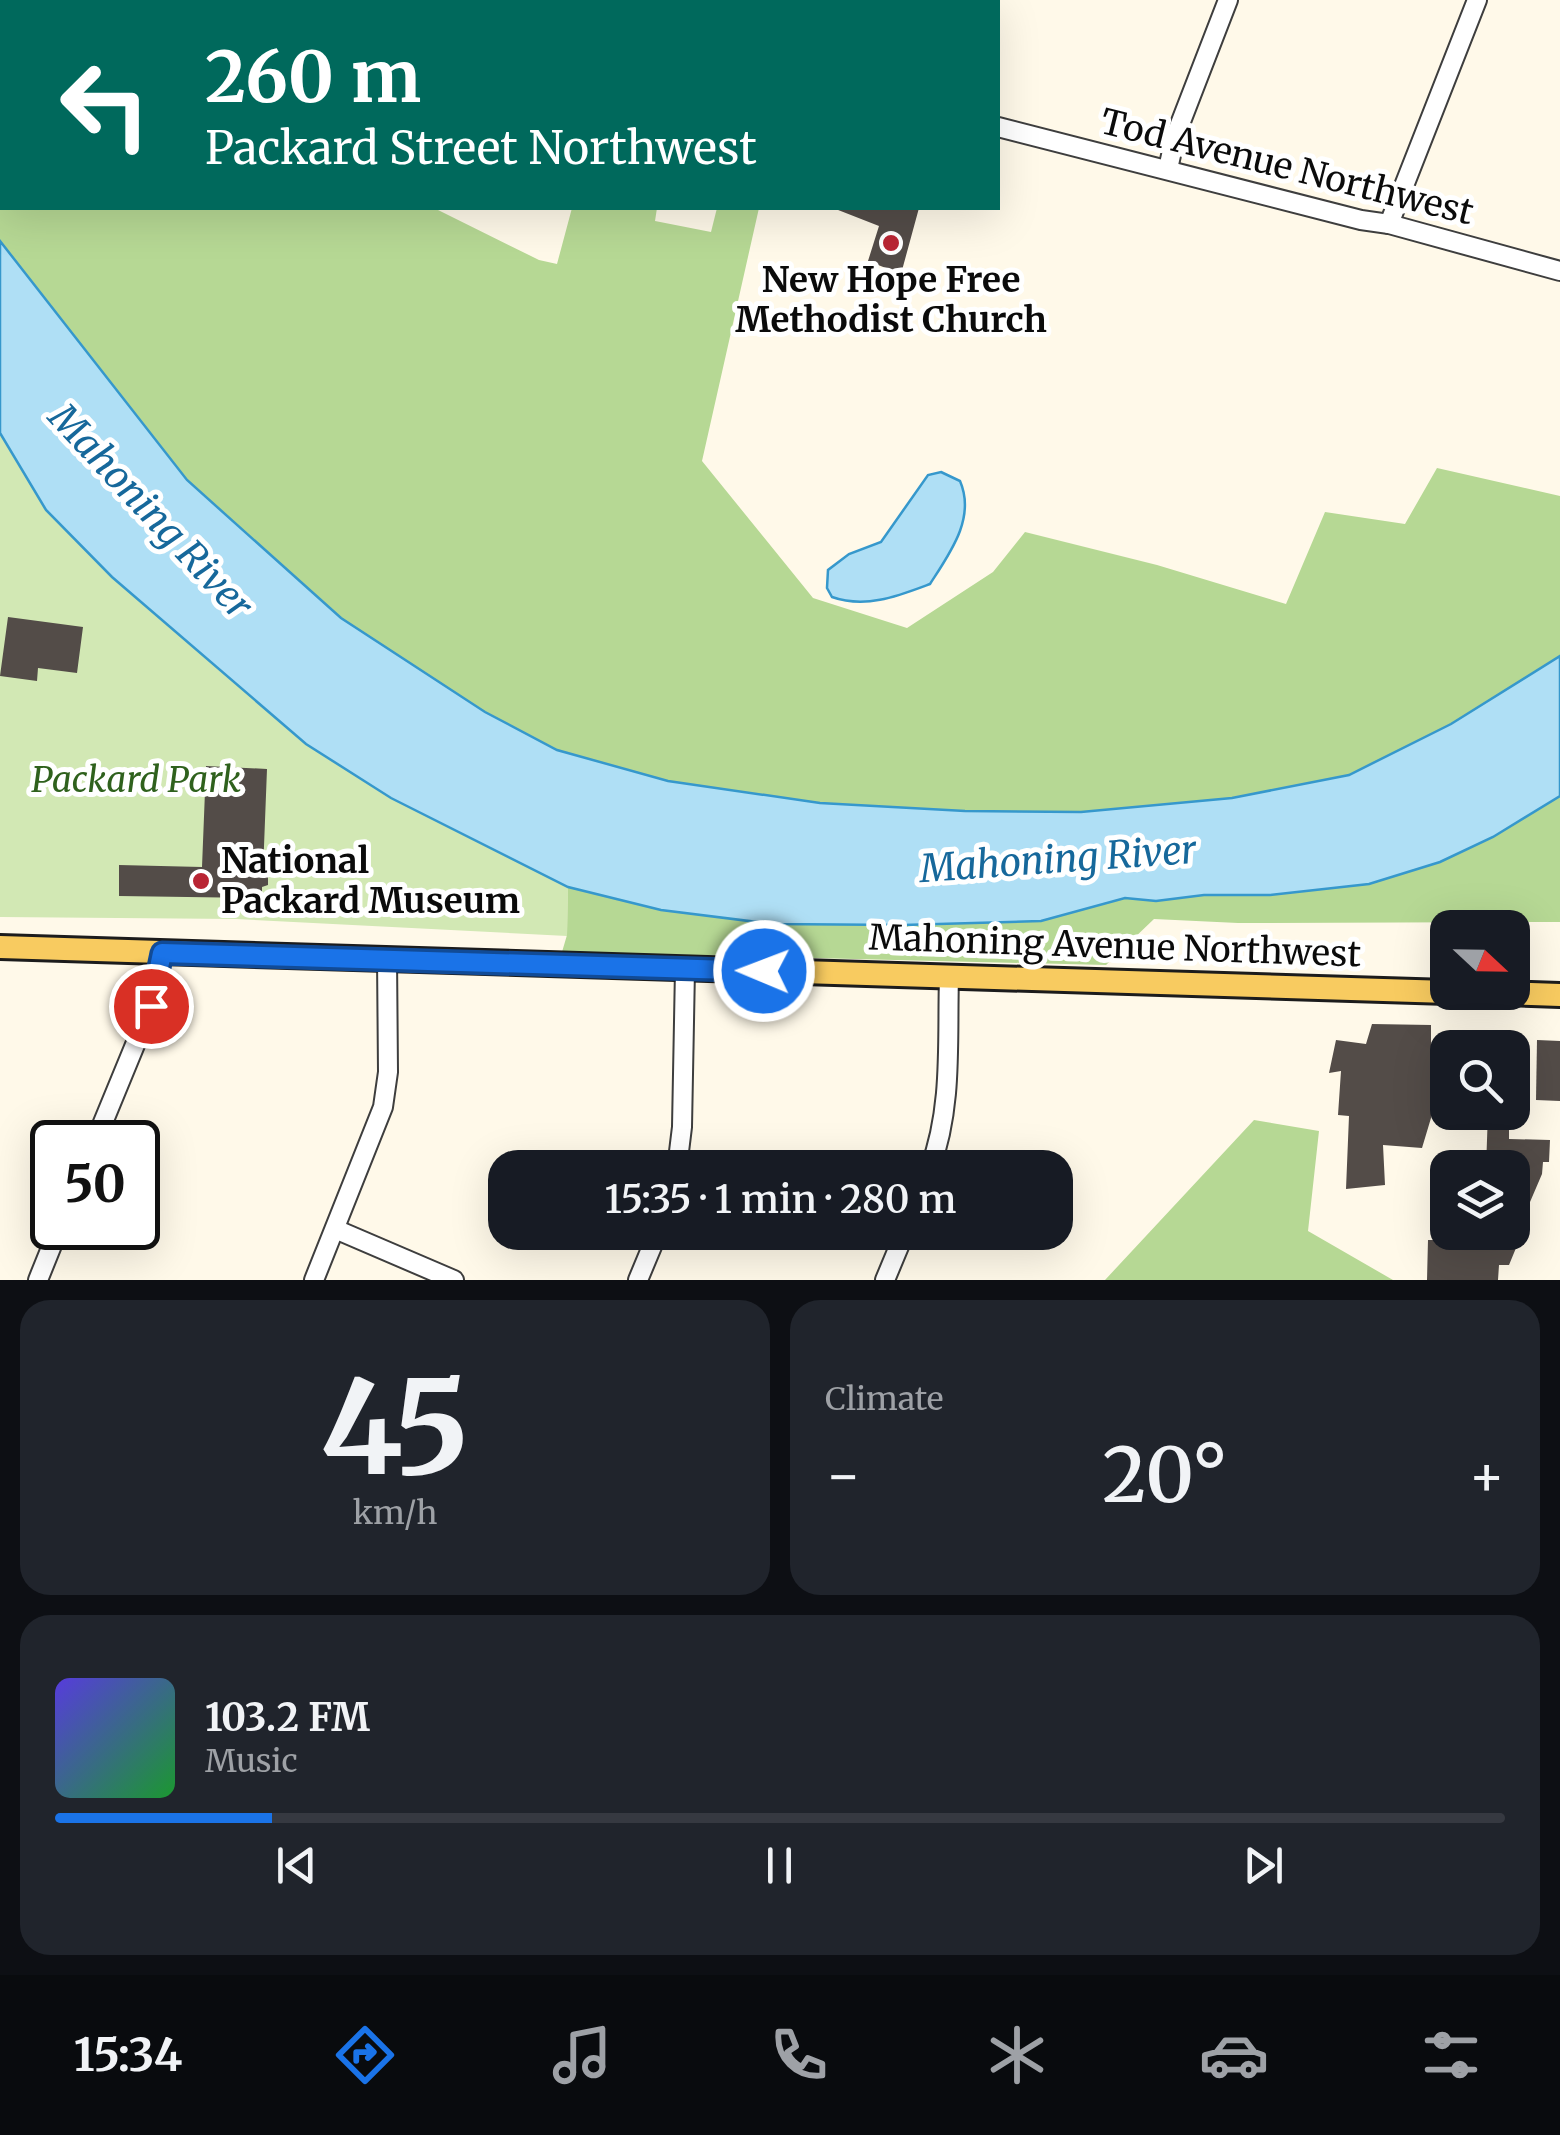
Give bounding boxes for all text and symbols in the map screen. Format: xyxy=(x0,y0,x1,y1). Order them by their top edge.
text: 260 m xyxy=(205,33,421,121)
icon: left xyxy=(40,40,170,170)
street label: Tod Avenue Northwest xyxy=(1096,99,1478,235)
text: Packard Street Northwest xyxy=(205,120,757,176)
marker: New Hope Free Methodist Church xyxy=(880,232,902,254)
place label: New Hope Free Methodist Church xyxy=(735,258,1047,342)
water label: Mahoning River xyxy=(38,392,263,629)
park label: Packard Park xyxy=(31,758,241,802)
water label: Mahoning River xyxy=(916,826,1198,892)
place label: National Packard Museum xyxy=(221,839,520,923)
marker: National Packard Museum xyxy=(190,870,212,892)
north arrow xyxy=(1430,910,1530,1010)
map controls xyxy=(1430,910,1530,1250)
street label: Mahoning Avenue Northwest xyxy=(868,915,1362,977)
position arrow xyxy=(712,919,816,1023)
pin xyxy=(109,964,194,1049)
icon: arrive xyxy=(124,979,179,1034)
button: search xyxy=(1430,1030,1530,1130)
speed limit sign: 50 xyxy=(30,1120,160,1250)
button: layers xyxy=(1430,1150,1530,1250)
text: 15:35 · 1 min · 280 m xyxy=(604,1176,957,1223)
text: 45 xyxy=(320,1346,470,1509)
text: Climate xyxy=(825,1379,943,1419)
text: 20° xyxy=(1102,1428,1228,1522)
text: − xyxy=(825,1441,862,1510)
text: + xyxy=(1468,1441,1505,1510)
text: km/h xyxy=(353,1493,437,1533)
text: 103.2 FM xyxy=(205,1694,370,1741)
text: Music xyxy=(205,1741,298,1781)
icon: previous xyxy=(269,1838,324,1893)
icon: pause xyxy=(752,1838,807,1893)
icon: next xyxy=(1236,1838,1291,1893)
icon: directions xyxy=(330,2020,400,2090)
icon: music xyxy=(547,2020,617,2090)
icon: phone xyxy=(764,2020,834,2090)
icon: climate xyxy=(982,2020,1052,2090)
icon: car xyxy=(1199,2020,1269,2090)
icon: filters xyxy=(1416,2020,1486,2090)
text: 15:34 xyxy=(74,2027,182,2083)

